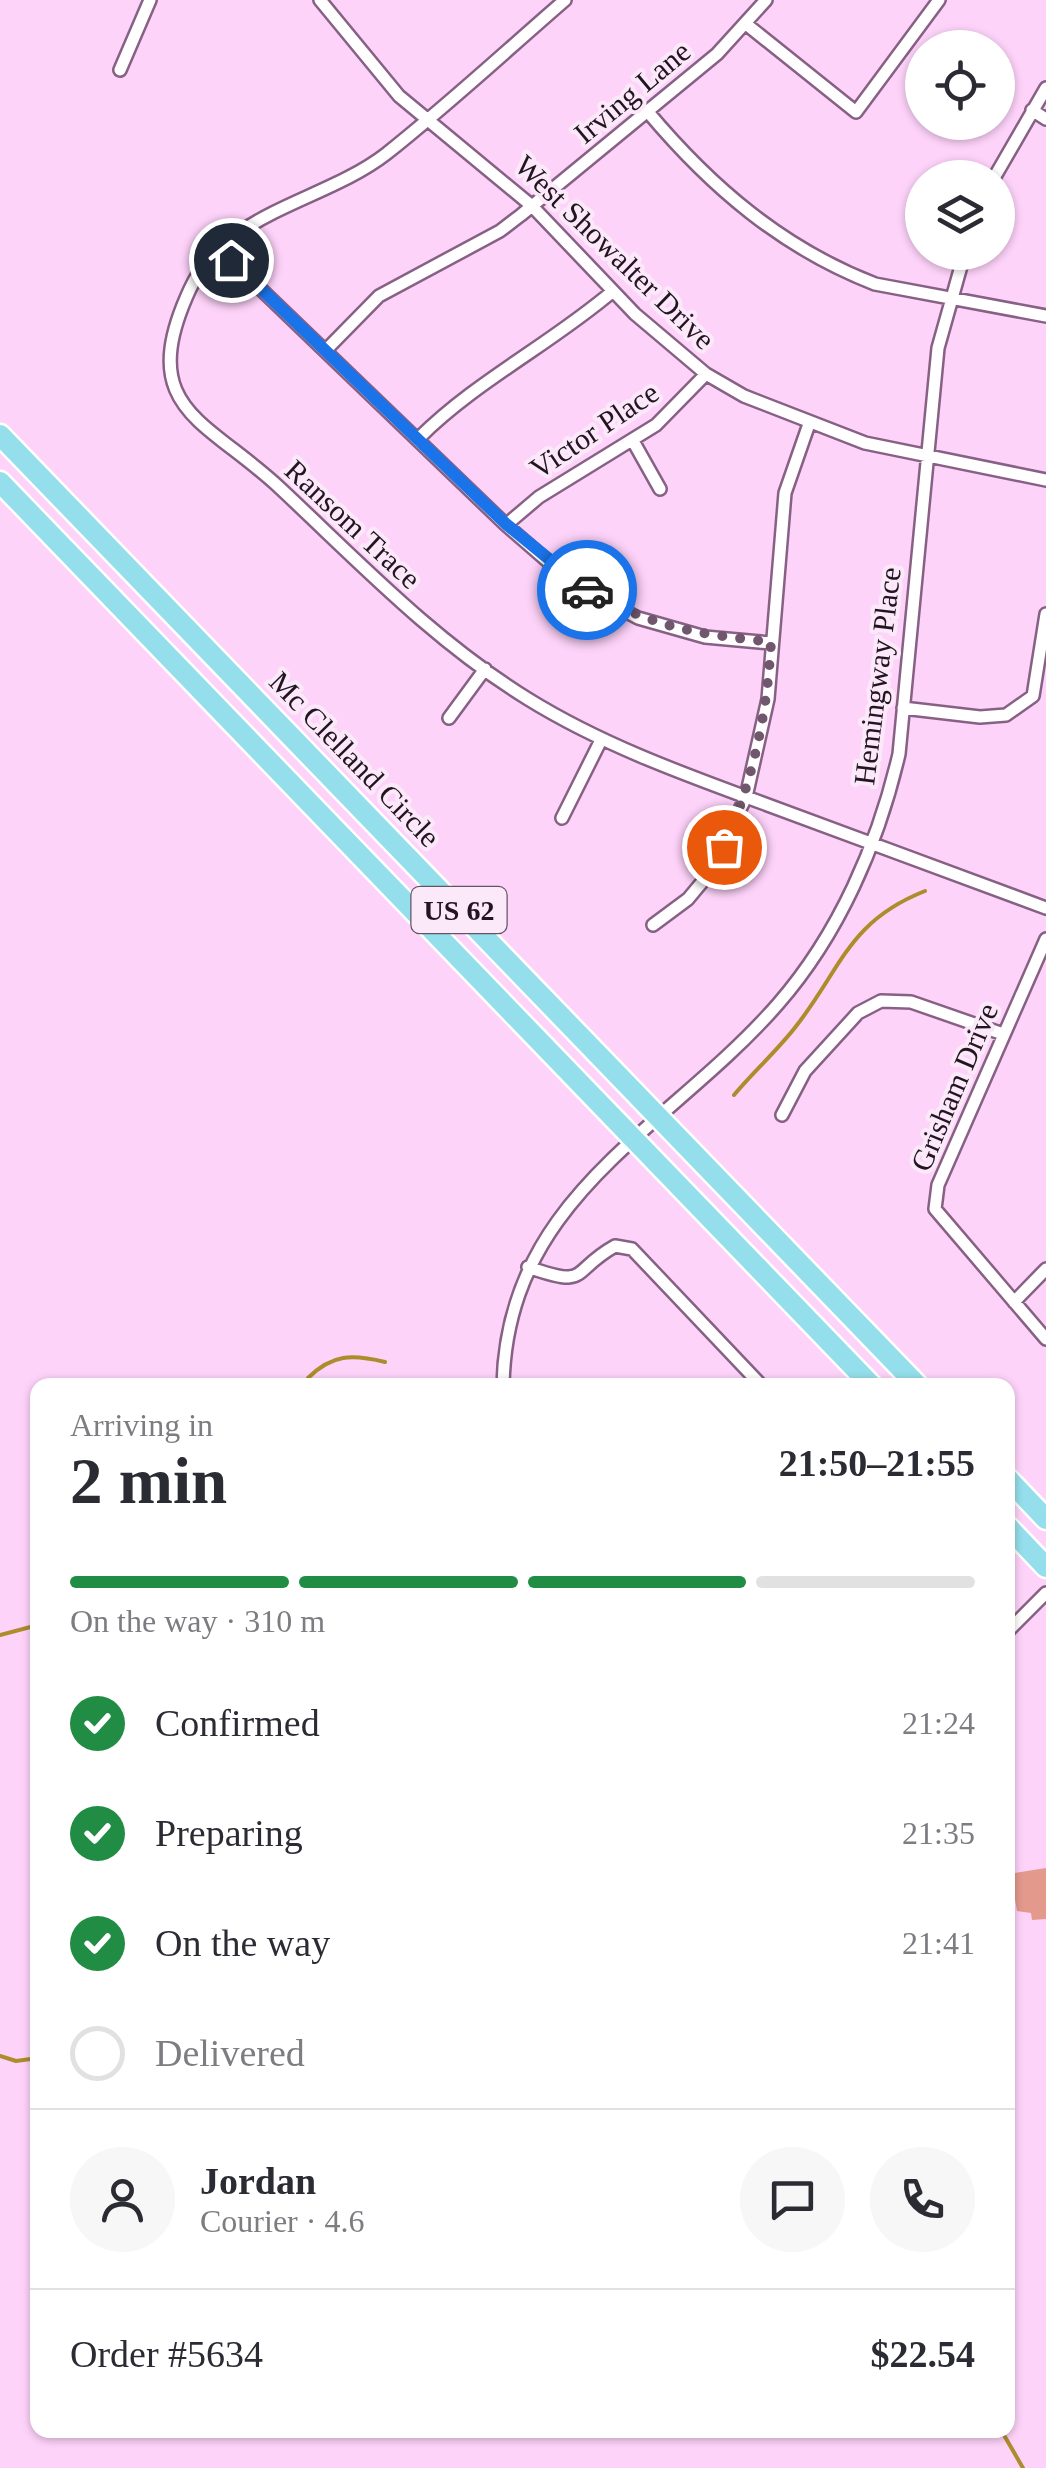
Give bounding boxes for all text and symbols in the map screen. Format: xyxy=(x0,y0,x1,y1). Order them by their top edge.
map controls xyxy=(905,30,1015,270)
button: locate xyxy=(905,30,1015,140)
street label: Irving Lane xyxy=(567,34,697,150)
street label: West Showalter Drive xyxy=(509,148,721,356)
button: layers xyxy=(905,160,1015,270)
pin xyxy=(189,218,274,303)
icon: home xyxy=(204,233,259,288)
street label: Victor Place xyxy=(524,375,664,485)
street label: Ransom Trace xyxy=(279,453,427,595)
courier xyxy=(537,540,637,640)
icon: car xyxy=(560,563,615,618)
street label: Hemingway Place xyxy=(847,565,907,787)
street label: Mc Clelland Circle xyxy=(263,665,447,853)
pin xyxy=(682,805,767,890)
icon: bag xyxy=(697,820,752,875)
road number: US 62 xyxy=(412,887,506,933)
street label: Grisham Drive xyxy=(904,998,1004,1176)
text: Arriving in xyxy=(70,1407,213,1443)
text: 21:50–21:55 xyxy=(779,1442,975,1484)
text: 2 min xyxy=(70,1445,227,1517)
text: On the way · 310 m xyxy=(70,1603,325,1639)
icon: check xyxy=(70,1696,125,1751)
text: Confirmed xyxy=(155,1702,320,1744)
text: 21:24 xyxy=(902,1705,975,1741)
icon: check xyxy=(70,1806,125,1861)
text: Preparing xyxy=(155,1812,303,1854)
text: 21:35 xyxy=(902,1815,975,1851)
icon: check xyxy=(70,1916,125,1971)
text: On the way xyxy=(155,1922,330,1964)
text: 21:41 xyxy=(902,1925,975,1961)
text: Delivered xyxy=(155,2032,305,2074)
button: person xyxy=(70,2147,175,2252)
button: chat xyxy=(740,2147,845,2252)
button: phone xyxy=(870,2147,975,2252)
text: Jordan xyxy=(200,2160,316,2202)
text: Courier · 4.6 xyxy=(200,2203,364,2239)
text: Order #5634 xyxy=(70,2333,263,2375)
text: $22.54 xyxy=(871,2333,975,2375)

